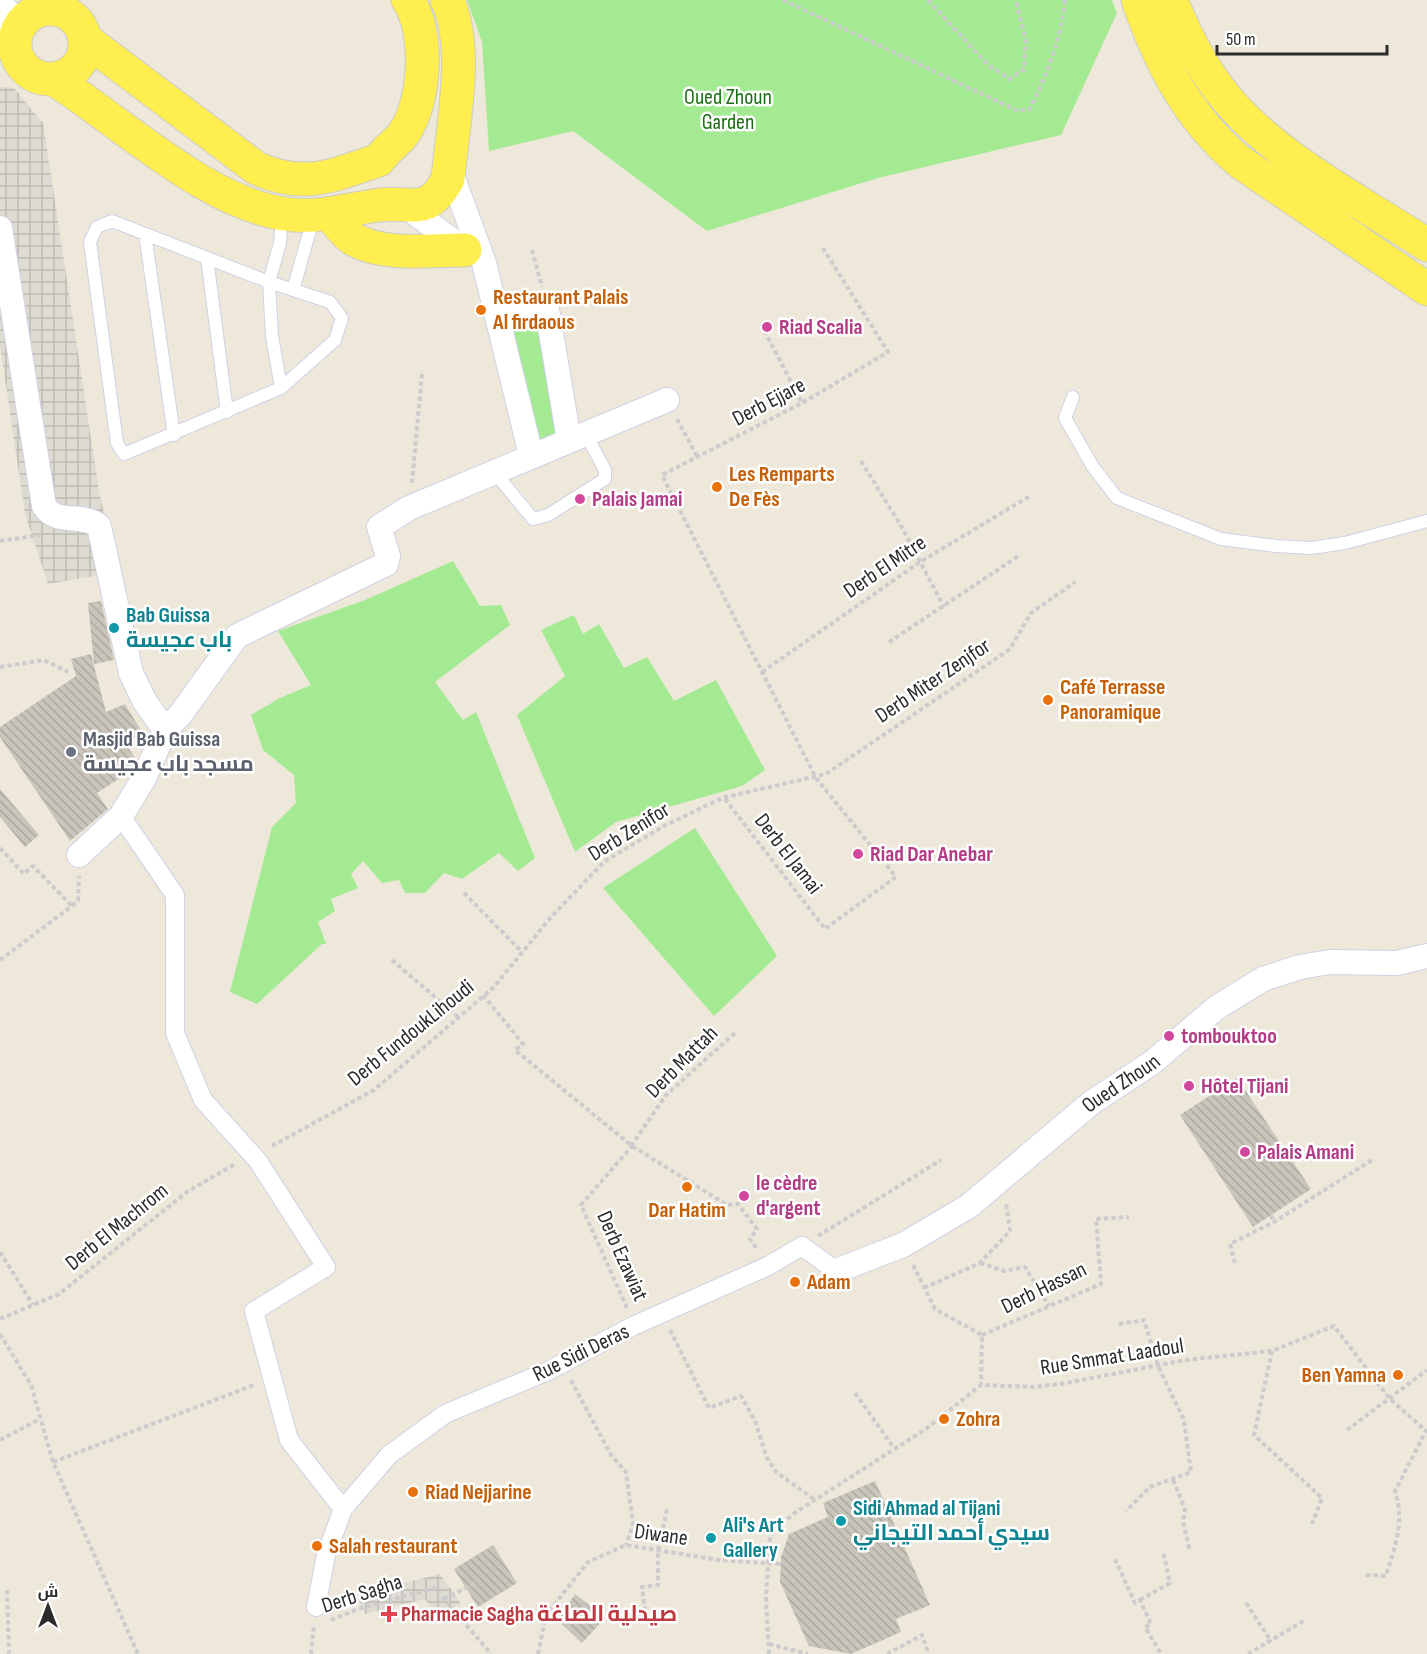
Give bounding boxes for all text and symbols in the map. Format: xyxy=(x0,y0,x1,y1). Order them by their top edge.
scale bar xyxy=(1217,18,1386,56)
text: 50 m xyxy=(1226,29,1256,50)
park label: Oued Zhoun Garden xyxy=(684,84,772,136)
place label: Restaurant Palais Al firdaous xyxy=(492,284,628,336)
marker: Restaurant Palais Al firdaous xyxy=(474,303,488,317)
place label: Riad Scalia xyxy=(779,314,863,341)
marker: Riad Scalia xyxy=(760,320,774,334)
street label: Derb Ejjare xyxy=(728,372,810,432)
place label: Les Remparts De Fès xyxy=(729,461,835,513)
marker: Les Remparts De Fès xyxy=(710,480,724,494)
place label: Palais Jamai xyxy=(592,486,683,513)
marker: Palais Jamai xyxy=(573,492,587,506)
street label: Derb El Mitre xyxy=(839,530,931,604)
place label: Bab Guissa باب عجيسة xyxy=(126,602,232,654)
marker: Bab Guissa باب عجيسة xyxy=(107,621,121,635)
street label: Derb Miter Zenjfor xyxy=(870,633,996,729)
place label: Café Terrasse Panoramique xyxy=(1060,674,1165,726)
marker: Café Terrasse Panoramique xyxy=(1041,693,1055,707)
place label: Masjid Bab Guissa مسجد باب عجيسة xyxy=(83,726,254,778)
marker: Masjid Bab Guissa مسجد باب عجيسة xyxy=(64,745,78,759)
street label: Derb Zenifor xyxy=(583,796,675,868)
street label: Derb El Jamai xyxy=(748,808,828,900)
place label: Riad Dar Anebar xyxy=(870,841,993,868)
marker: Riad Dar Anebar xyxy=(851,847,865,861)
street label: Derb FundoukLihoudi xyxy=(342,974,480,1092)
street label: Derb Mattah xyxy=(640,1020,724,1104)
place label: tombouktoo xyxy=(1181,1023,1277,1050)
marker: tombouktoo xyxy=(1162,1029,1176,1043)
street label: Oued Zhoun xyxy=(1076,1048,1166,1119)
place label: Hôtel Tijani xyxy=(1201,1073,1288,1100)
marker: Hôtel Tijani xyxy=(1182,1079,1196,1093)
place label: Palais Amani xyxy=(1257,1139,1354,1166)
marker: Palais Amani xyxy=(1238,1145,1252,1159)
place label: le cèdre d'argent xyxy=(756,1170,821,1222)
street label: Derb El Machrom xyxy=(60,1177,174,1277)
marker: Dar Hatim xyxy=(680,1180,694,1194)
marker: le cèdre d'argent xyxy=(737,1189,751,1203)
place label: Dar Hatim xyxy=(648,1197,726,1224)
street label: Derb Ezawiat xyxy=(590,1207,654,1305)
street label: Derb Hassan xyxy=(997,1256,1091,1320)
place label: Adam xyxy=(806,1269,850,1296)
marker: Adam xyxy=(788,1275,802,1289)
street label: Rue Sidi Deras xyxy=(528,1318,634,1388)
street label: Rue Smmat Laadoul xyxy=(1038,1332,1186,1382)
place label: Ben Yamna xyxy=(1301,1362,1386,1389)
marker: Ben Yamna xyxy=(1391,1368,1405,1382)
place label: Zohra xyxy=(956,1406,1000,1433)
marker: Zohra xyxy=(937,1412,951,1426)
place label: Riad Nejjarine xyxy=(425,1479,532,1506)
marker: Riad Nejjarine xyxy=(406,1485,420,1499)
place label: Sidi Ahmad al Tijani سيدي أحمد التيجاني xyxy=(853,1495,1050,1550)
place label: Ali's Art Gallery xyxy=(722,1512,784,1564)
marker: Sidi Ahmad al Tijani سيدي أحمد التيجاني xyxy=(834,1514,848,1528)
street label: Diwane xyxy=(633,1518,689,1552)
marker: Ali's Art Gallery xyxy=(704,1531,718,1545)
place label: Salah restaurant xyxy=(329,1533,458,1560)
marker: Salah restaurant xyxy=(310,1539,324,1553)
street label: Derb Sagha xyxy=(318,1568,406,1620)
north arrow xyxy=(18,1576,78,1636)
text: ش xyxy=(38,1583,58,1602)
place label: Pharmacie Sagha صيدلية الصاغة xyxy=(401,1601,677,1628)
marker: Pharmacie Sagha صيدلية الصاغة xyxy=(382,1607,396,1621)

